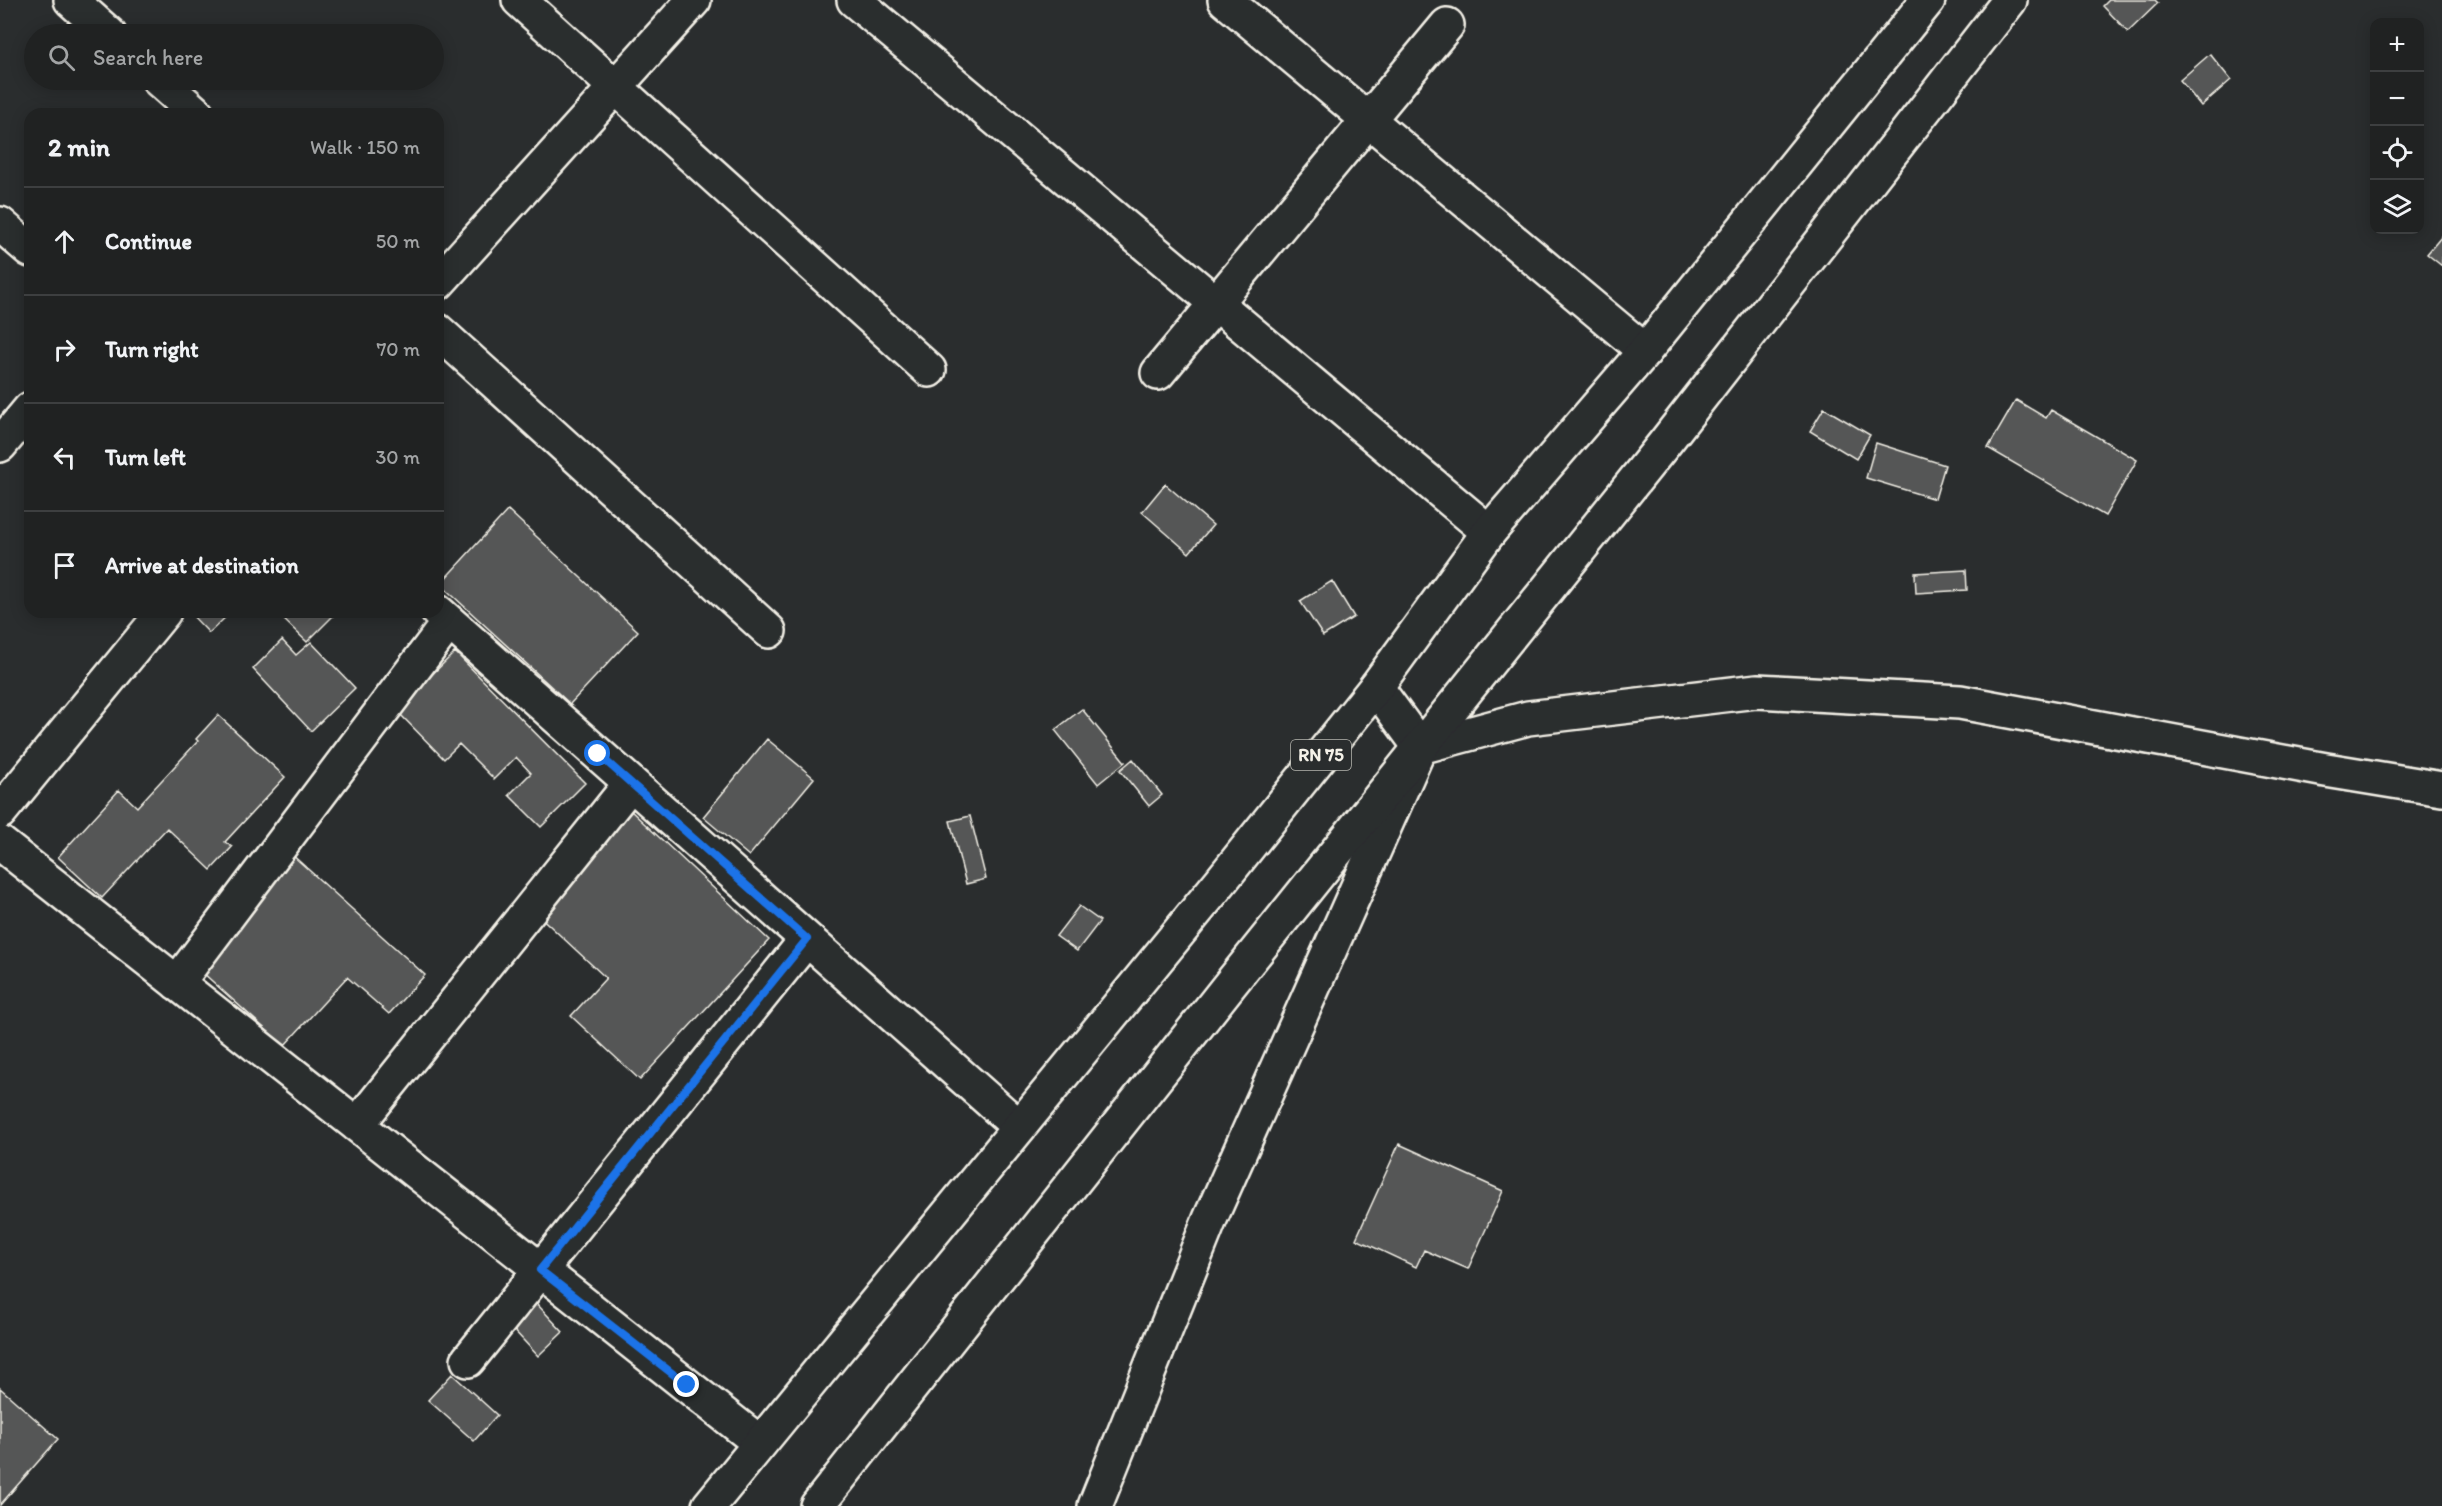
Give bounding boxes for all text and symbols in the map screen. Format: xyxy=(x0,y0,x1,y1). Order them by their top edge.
map controls xyxy=(2370,18,2424,234)
button: + xyxy=(2370,18,2424,72)
search box xyxy=(24,24,444,90)
icon: search xyxy=(45,41,78,74)
text: Search here xyxy=(93,44,203,71)
button: − xyxy=(2370,72,2424,126)
button: locate xyxy=(2370,126,2424,180)
text: 2 min xyxy=(48,131,110,163)
text: Walk · 150 m xyxy=(310,135,420,159)
button: layers xyxy=(2370,180,2424,234)
icon: ahead xyxy=(48,225,81,258)
text: Continue xyxy=(105,228,192,255)
text: 50 m xyxy=(376,229,420,253)
icon: right xyxy=(48,333,81,366)
text: Turn right xyxy=(105,336,199,363)
text: 70 m xyxy=(376,337,420,361)
icon: left xyxy=(48,441,81,474)
text: Turn left xyxy=(105,444,186,471)
text: 30 m xyxy=(375,445,420,469)
icon: arrive xyxy=(48,549,81,582)
text: Arrive at destination xyxy=(105,552,299,579)
route start xyxy=(584,740,610,766)
road number: RN 75 xyxy=(1291,740,1351,770)
route end xyxy=(673,1371,699,1397)

